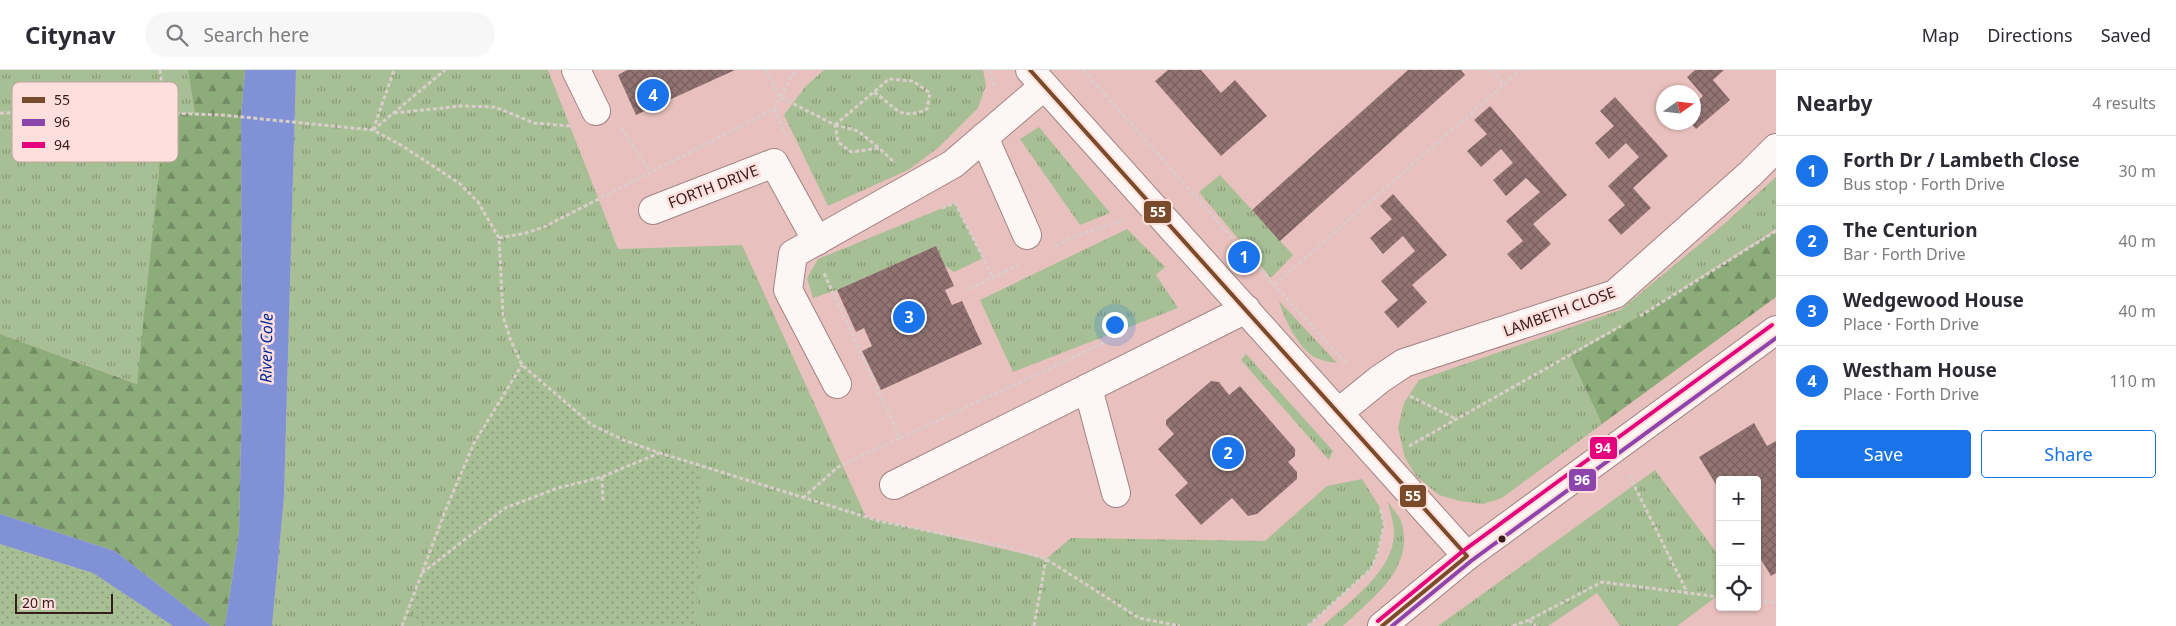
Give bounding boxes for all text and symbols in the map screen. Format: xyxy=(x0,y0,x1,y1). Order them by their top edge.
search box xyxy=(145,12,495,57)
text: Citynav xyxy=(25,18,115,51)
icon: search xyxy=(163,21,191,49)
text: Search here xyxy=(203,22,309,48)
text: Map xyxy=(1922,23,1959,47)
text: Directions xyxy=(1987,23,2073,47)
text: Saved xyxy=(2101,23,2151,47)
pin: 4 xyxy=(637,76,669,114)
legend xyxy=(12,82,178,162)
north arrow xyxy=(1656,85,1701,130)
text: Nearby xyxy=(1796,89,1872,117)
text: 55 xyxy=(54,90,70,109)
text: 4 results xyxy=(2092,92,2156,114)
text: 96 xyxy=(54,112,70,131)
text: 94 xyxy=(54,135,70,154)
text: Forth Dr / Lambeth Close xyxy=(1843,147,2080,173)
street label: FORTH DRIVE xyxy=(665,160,761,212)
text: 1 xyxy=(1807,160,1817,182)
text: 30 m xyxy=(2119,160,2156,182)
text: Bus stop · Forth Drive xyxy=(1843,173,2005,195)
line badge: 55 xyxy=(1143,200,1172,224)
text: 55 xyxy=(1150,202,1166,221)
text: The Centurion xyxy=(1843,217,1977,243)
text: 2 xyxy=(1807,230,1817,252)
text: 40 m xyxy=(2119,230,2156,252)
pin: 1 xyxy=(1228,238,1260,276)
text: Bar · Forth Drive xyxy=(1843,243,1966,265)
street label: LAMBETH CLOSE xyxy=(1500,281,1618,341)
text: Wedgewood House xyxy=(1843,287,2024,313)
pin: 3 xyxy=(893,298,925,336)
text: 3 xyxy=(1807,300,1817,322)
text: 40 m xyxy=(2119,300,2156,322)
your location xyxy=(1102,312,1128,338)
water label: River Cole xyxy=(254,313,278,383)
text: Place · Forth Drive xyxy=(1843,313,1979,335)
text: Westham House xyxy=(1843,357,1997,383)
text: 4 xyxy=(1807,370,1817,392)
text: 110 m xyxy=(2109,370,2156,392)
text: Place · Forth Drive xyxy=(1843,383,1979,405)
button: Save xyxy=(1796,430,1971,478)
button: Share xyxy=(1981,430,2156,478)
pin: 2 xyxy=(1212,434,1244,472)
line badge: 94 xyxy=(1589,436,1618,460)
text: 94 xyxy=(1595,438,1611,457)
line badge: 96 xyxy=(1568,468,1597,492)
text: 96 xyxy=(1574,470,1590,489)
map controls xyxy=(1716,476,1761,611)
button: + xyxy=(1716,476,1761,521)
line badge: 55 xyxy=(1399,484,1427,508)
text: 55 xyxy=(1405,486,1421,505)
button: − xyxy=(1716,521,1761,566)
unlabelled marker xyxy=(1497,534,1507,544)
button: locate xyxy=(1716,566,1761,611)
scale bar xyxy=(15,591,112,614)
text: 20 m xyxy=(22,593,55,612)

